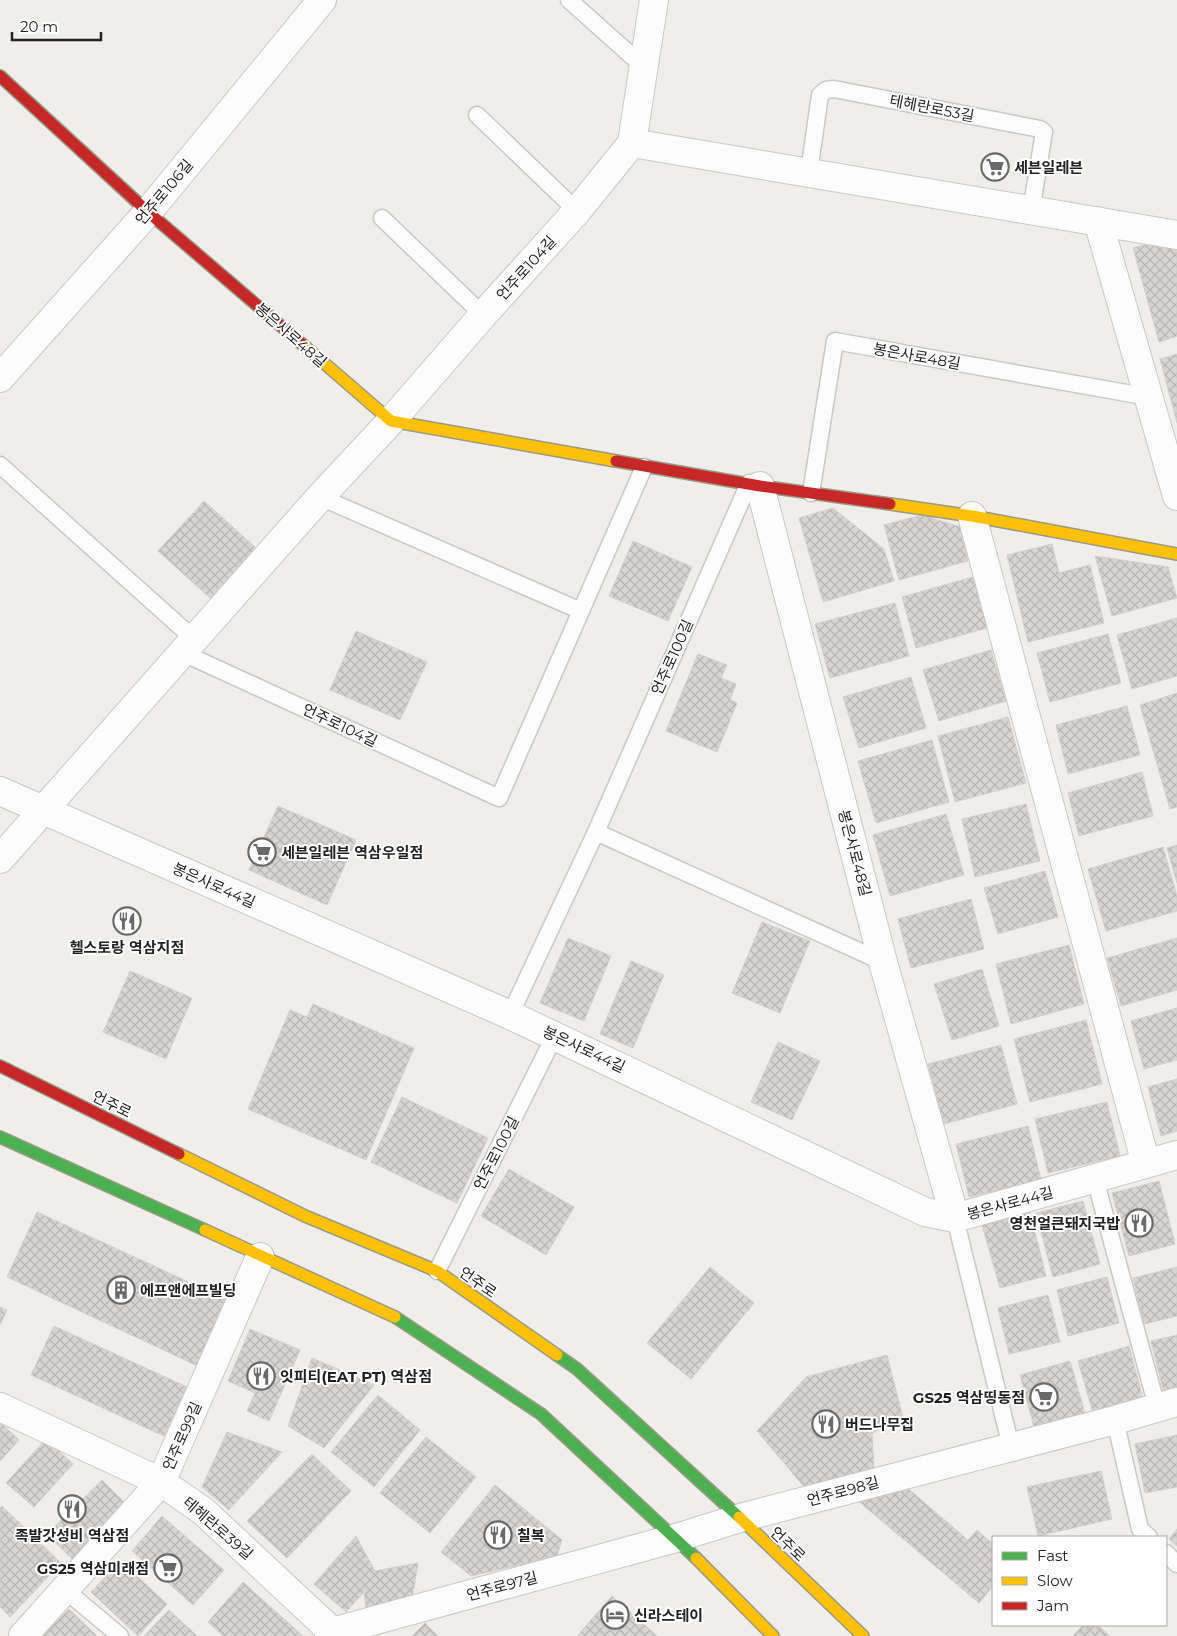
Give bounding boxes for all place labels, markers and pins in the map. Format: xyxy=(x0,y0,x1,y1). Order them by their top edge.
supermarket icon: 세븐일레븐 xyxy=(980,152,1010,182)
place label: 세븐일레븐 xyxy=(1014,158,1083,177)
supermarket icon: 세븐일레븐 역삼우일점 xyxy=(247,837,277,867)
place label: 세븐일레븐 역삼우일점 xyxy=(281,843,423,862)
restaurant icon: 헬스토랑 역삼지점 xyxy=(112,906,142,936)
place label: 헬스토랑 역삼지점 xyxy=(70,938,184,957)
restaurant icon: 영천얼큰돼지국밥 xyxy=(1124,1208,1154,1238)
place label: 영천얼큰돼지국밥 xyxy=(1010,1214,1120,1233)
building icon: 에프앤에프빌딩 xyxy=(106,1275,136,1305)
place label: 에프앤에프빌딩 xyxy=(140,1281,237,1300)
restaurant icon: 잇피티(EAT PT) 역삼점 xyxy=(246,1361,276,1391)
place label: 잇피티(EAT PT) 역삼점 xyxy=(280,1367,432,1386)
supermarket icon: GS25 역삼띵동점 xyxy=(1029,1382,1059,1412)
place label: GS25 역삼띵동점 xyxy=(913,1388,1025,1407)
restaurant icon: 버드나무집 xyxy=(811,1409,841,1439)
place label: 버드나무집 xyxy=(845,1415,914,1434)
restaurant icon: 족발갓성비 역삼점 xyxy=(57,1494,87,1524)
restaurant icon: 칠복 xyxy=(483,1520,513,1550)
place label: 족발갓성비 역삼점 xyxy=(15,1526,129,1545)
place label: 칠복 xyxy=(517,1526,545,1545)
supermarket icon: GS25 역삼미래점 xyxy=(153,1553,183,1583)
place label: GS25 역삼미래점 xyxy=(37,1559,149,1578)
hotel icon: 신라스테이 xyxy=(600,1600,630,1630)
place label: 신라스테이 xyxy=(634,1606,703,1625)

